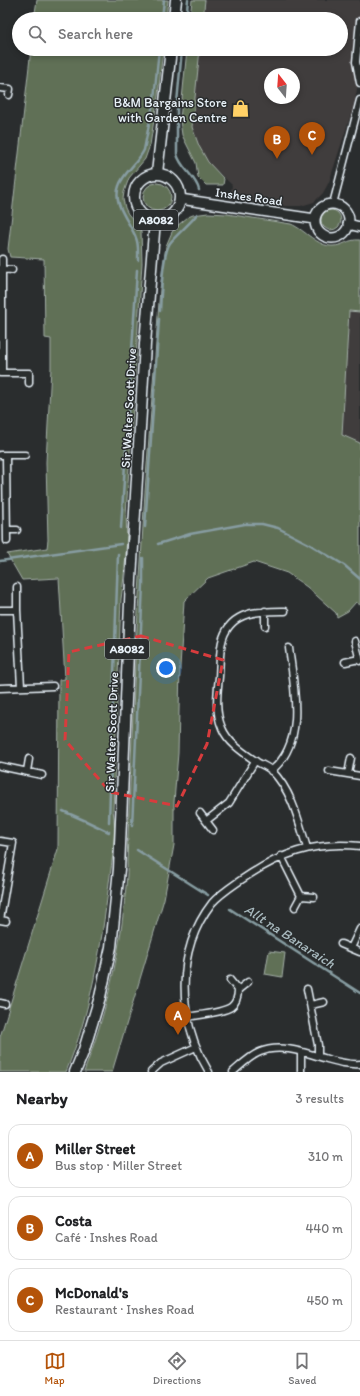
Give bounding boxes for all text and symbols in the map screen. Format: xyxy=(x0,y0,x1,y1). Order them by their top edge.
search box xyxy=(12,12,348,56)
icon: search xyxy=(26,23,48,45)
text: Search here xyxy=(58,25,133,43)
north arrow xyxy=(264,68,300,104)
place label: B&M Bargains Store with Garden Centre xyxy=(114,95,227,125)
shop icon: B&M Bargains Store with Garden Centre xyxy=(230,99,250,119)
pin: C xyxy=(299,122,325,155)
pin: B xyxy=(264,126,290,159)
street label: Inshes Road xyxy=(214,184,284,209)
road number: A8082 xyxy=(134,210,178,230)
street label: Sir Walter Scott Drive xyxy=(118,348,139,468)
road number: A8082 xyxy=(105,639,149,659)
your location xyxy=(156,658,176,678)
street label: Sir Walter Scott Drive xyxy=(102,672,121,792)
water label: Allt na Banaraich xyxy=(241,901,339,972)
pin: A xyxy=(165,1002,191,1035)
text: Nearby xyxy=(16,1088,68,1108)
text: 3 results xyxy=(295,1091,344,1106)
text: Miller Street xyxy=(55,1140,135,1158)
text: A xyxy=(26,1149,34,1164)
text: 310 m xyxy=(308,1149,343,1164)
text: Bus stop · Miller Street xyxy=(55,1158,182,1173)
text: Costa xyxy=(55,1212,92,1230)
text: B xyxy=(26,1221,34,1236)
text: 440 m xyxy=(306,1221,343,1236)
text: Café · Inshes Road xyxy=(55,1230,158,1245)
text: McDonald's xyxy=(55,1284,128,1302)
text: C xyxy=(26,1293,34,1308)
text: 450 m xyxy=(306,1293,343,1308)
text: Restaurant · Inshes Road xyxy=(55,1302,194,1317)
tab: Map xyxy=(44,1350,66,1387)
tab: Directions xyxy=(153,1350,201,1387)
tab: Saved xyxy=(288,1350,316,1387)

